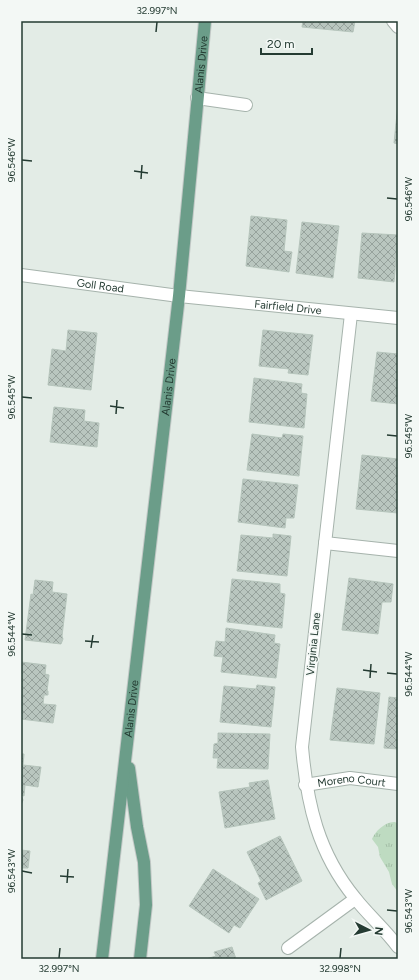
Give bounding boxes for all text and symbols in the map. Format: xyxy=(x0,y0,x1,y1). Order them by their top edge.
text: 32.997°N xyxy=(136,4,178,17)
scale bar xyxy=(261,30,312,56)
street label: Alanis Drive xyxy=(192,35,211,94)
text: 20 m xyxy=(267,37,295,51)
text: 96.546°W xyxy=(5,137,18,182)
text: 96.546°W xyxy=(402,176,415,221)
street label: Goll Road xyxy=(76,276,125,296)
street label: Fairfield Drive xyxy=(254,298,322,317)
street label: Alanis Drive xyxy=(159,358,179,416)
text: 96.545°W xyxy=(5,374,18,419)
text: 96.545°W xyxy=(402,413,415,458)
text: 96.544°W xyxy=(5,611,18,656)
street label: Virginia Lane xyxy=(304,612,323,676)
text: 96.544°W xyxy=(402,651,415,696)
street label: Alanis Drive xyxy=(122,679,141,738)
street label: Moreno Court xyxy=(316,772,386,790)
text: 96.543°W xyxy=(5,849,18,893)
text: 96.543°W xyxy=(402,889,415,933)
north arrow xyxy=(349,910,389,950)
text: N xyxy=(372,926,385,936)
text: 32.997°N xyxy=(38,962,80,975)
text: 32.998°N xyxy=(319,962,361,975)

